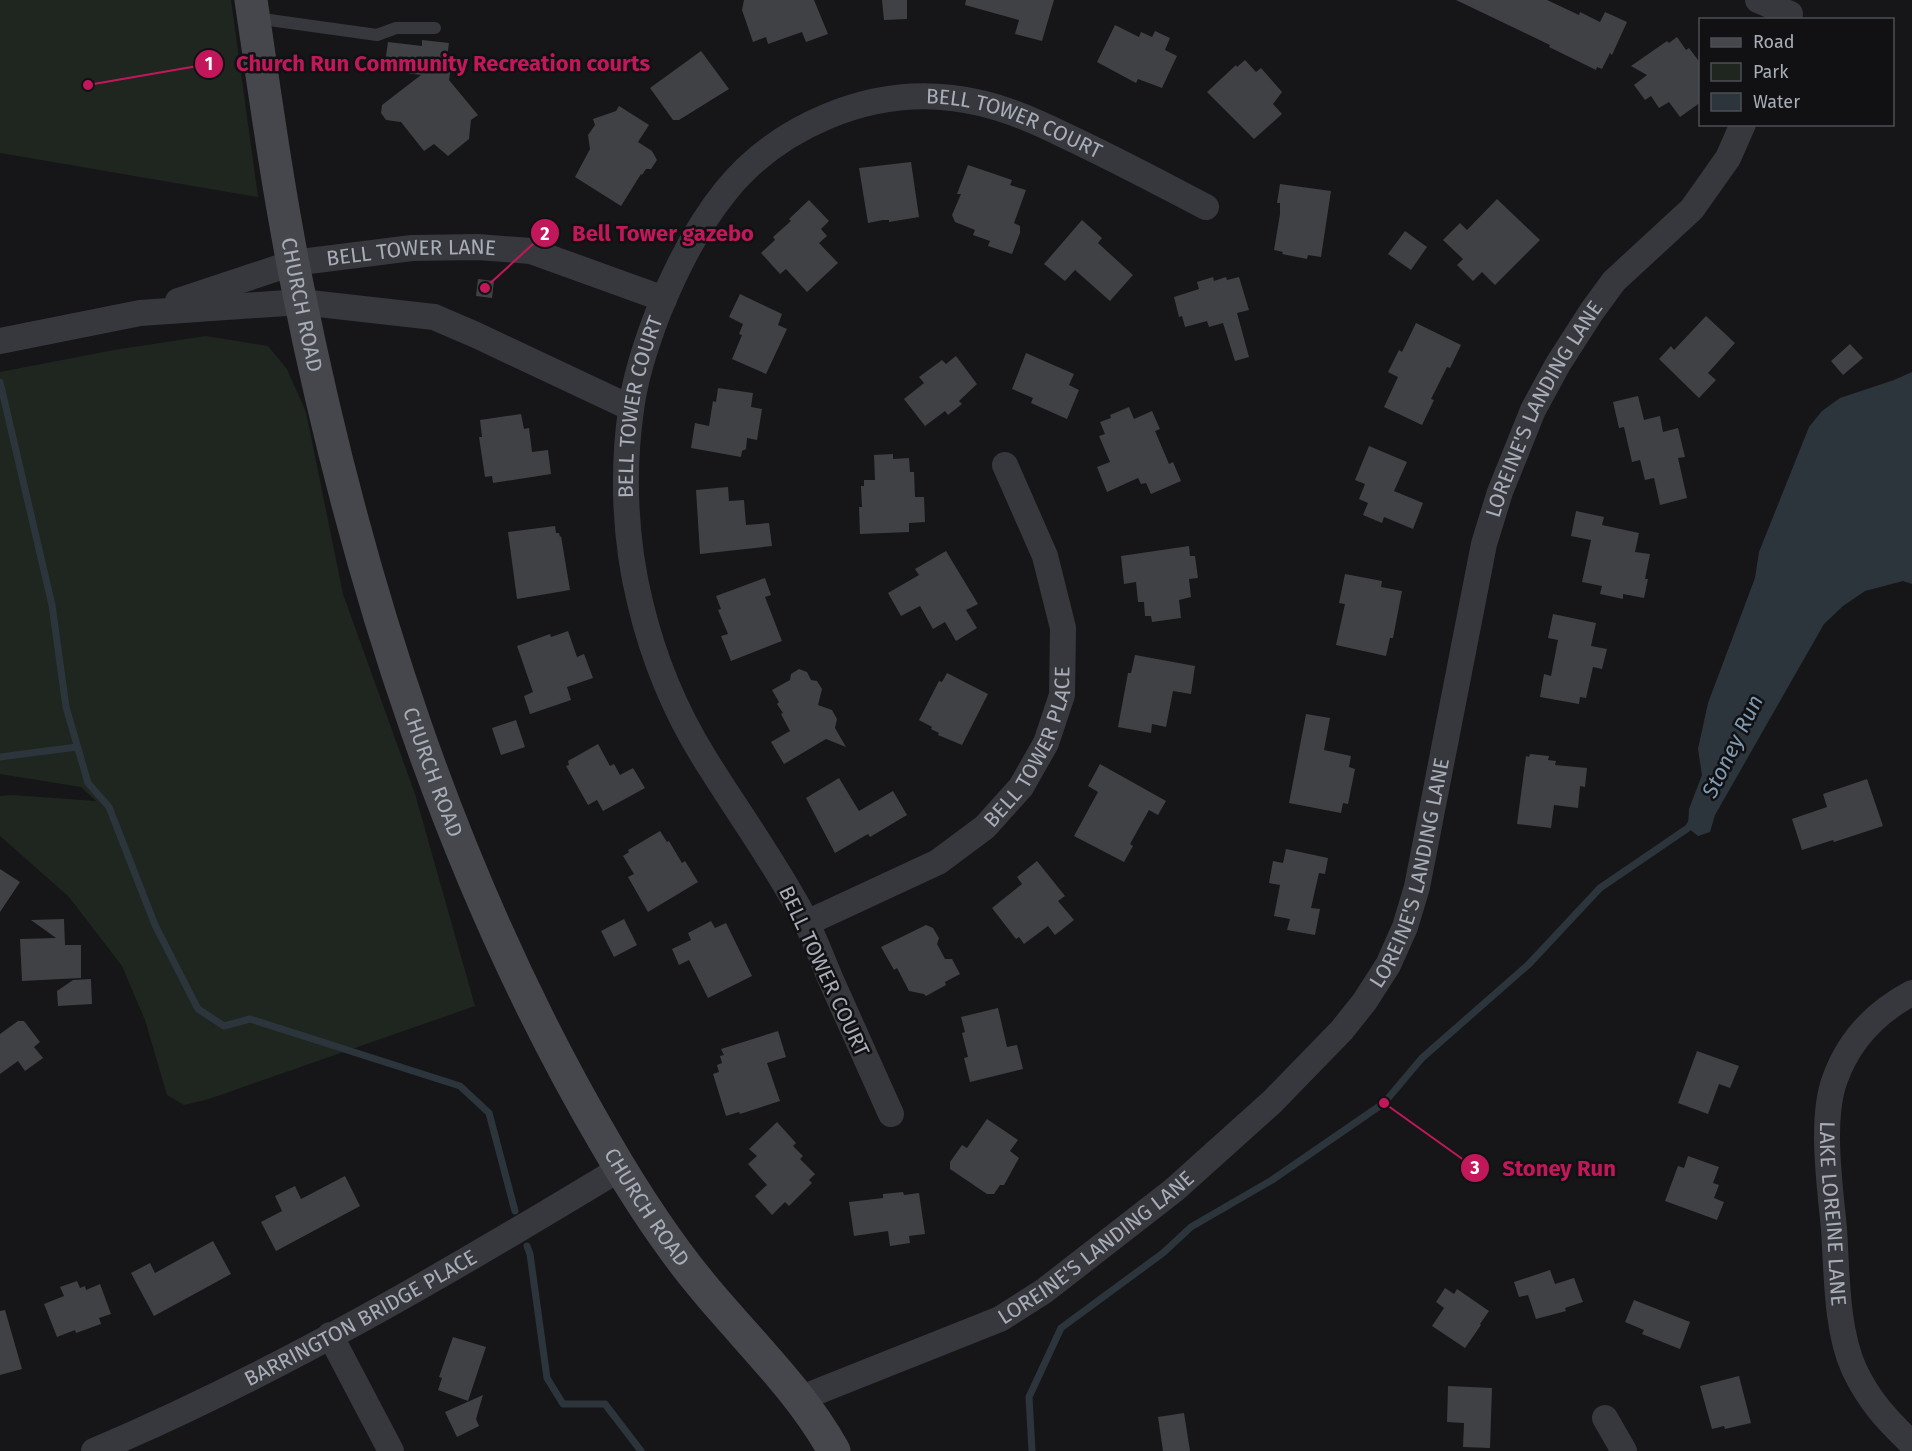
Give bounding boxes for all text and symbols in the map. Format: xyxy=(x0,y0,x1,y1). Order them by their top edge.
legend xyxy=(1699,18,1894,126)
text: Road xyxy=(1753,31,1795,53)
callout: Church Run Community Recreation courts xyxy=(194,44,662,84)
text: Church Run Community Recreation courts xyxy=(236,50,650,77)
text: 1 xyxy=(205,53,213,75)
text: Park xyxy=(1753,61,1789,83)
street label: BELL TOWER COURT xyxy=(926,83,1106,164)
text: Water xyxy=(1753,91,1800,113)
callout: Bell Tower gazebo xyxy=(530,213,766,253)
text: Bell Tower gazebo xyxy=(572,220,754,247)
text: 2 xyxy=(540,223,550,245)
street label: BELL TOWER LANE xyxy=(325,234,497,272)
street label: CHURCH ROAD xyxy=(275,235,328,374)
street label: LOREINE'S LANDING LANE xyxy=(1480,295,1608,521)
street label: BELL TOWER COURT xyxy=(613,312,669,498)
street label: BELL TOWER PLACE xyxy=(978,666,1076,833)
water label: Stoney Run xyxy=(1696,690,1769,803)
street label: CHURCH ROAD xyxy=(397,704,469,841)
street label: LOREINE'S LANDING LANE xyxy=(1364,756,1455,993)
street label: BELL TOWER COURT xyxy=(773,882,875,1060)
street label: LAKE LOREINE LANE xyxy=(1814,1121,1852,1307)
street label: CHURCH ROAD xyxy=(598,1143,695,1272)
callout: Stoney Run xyxy=(1460,1148,1628,1188)
text: Stoney Run xyxy=(1502,1155,1616,1182)
text: 3 xyxy=(1469,1157,1480,1179)
street label: LOREINE'S LANDING LANE xyxy=(993,1165,1199,1330)
street label: BARRINGTON BRIDGE PLACE xyxy=(240,1244,481,1392)

